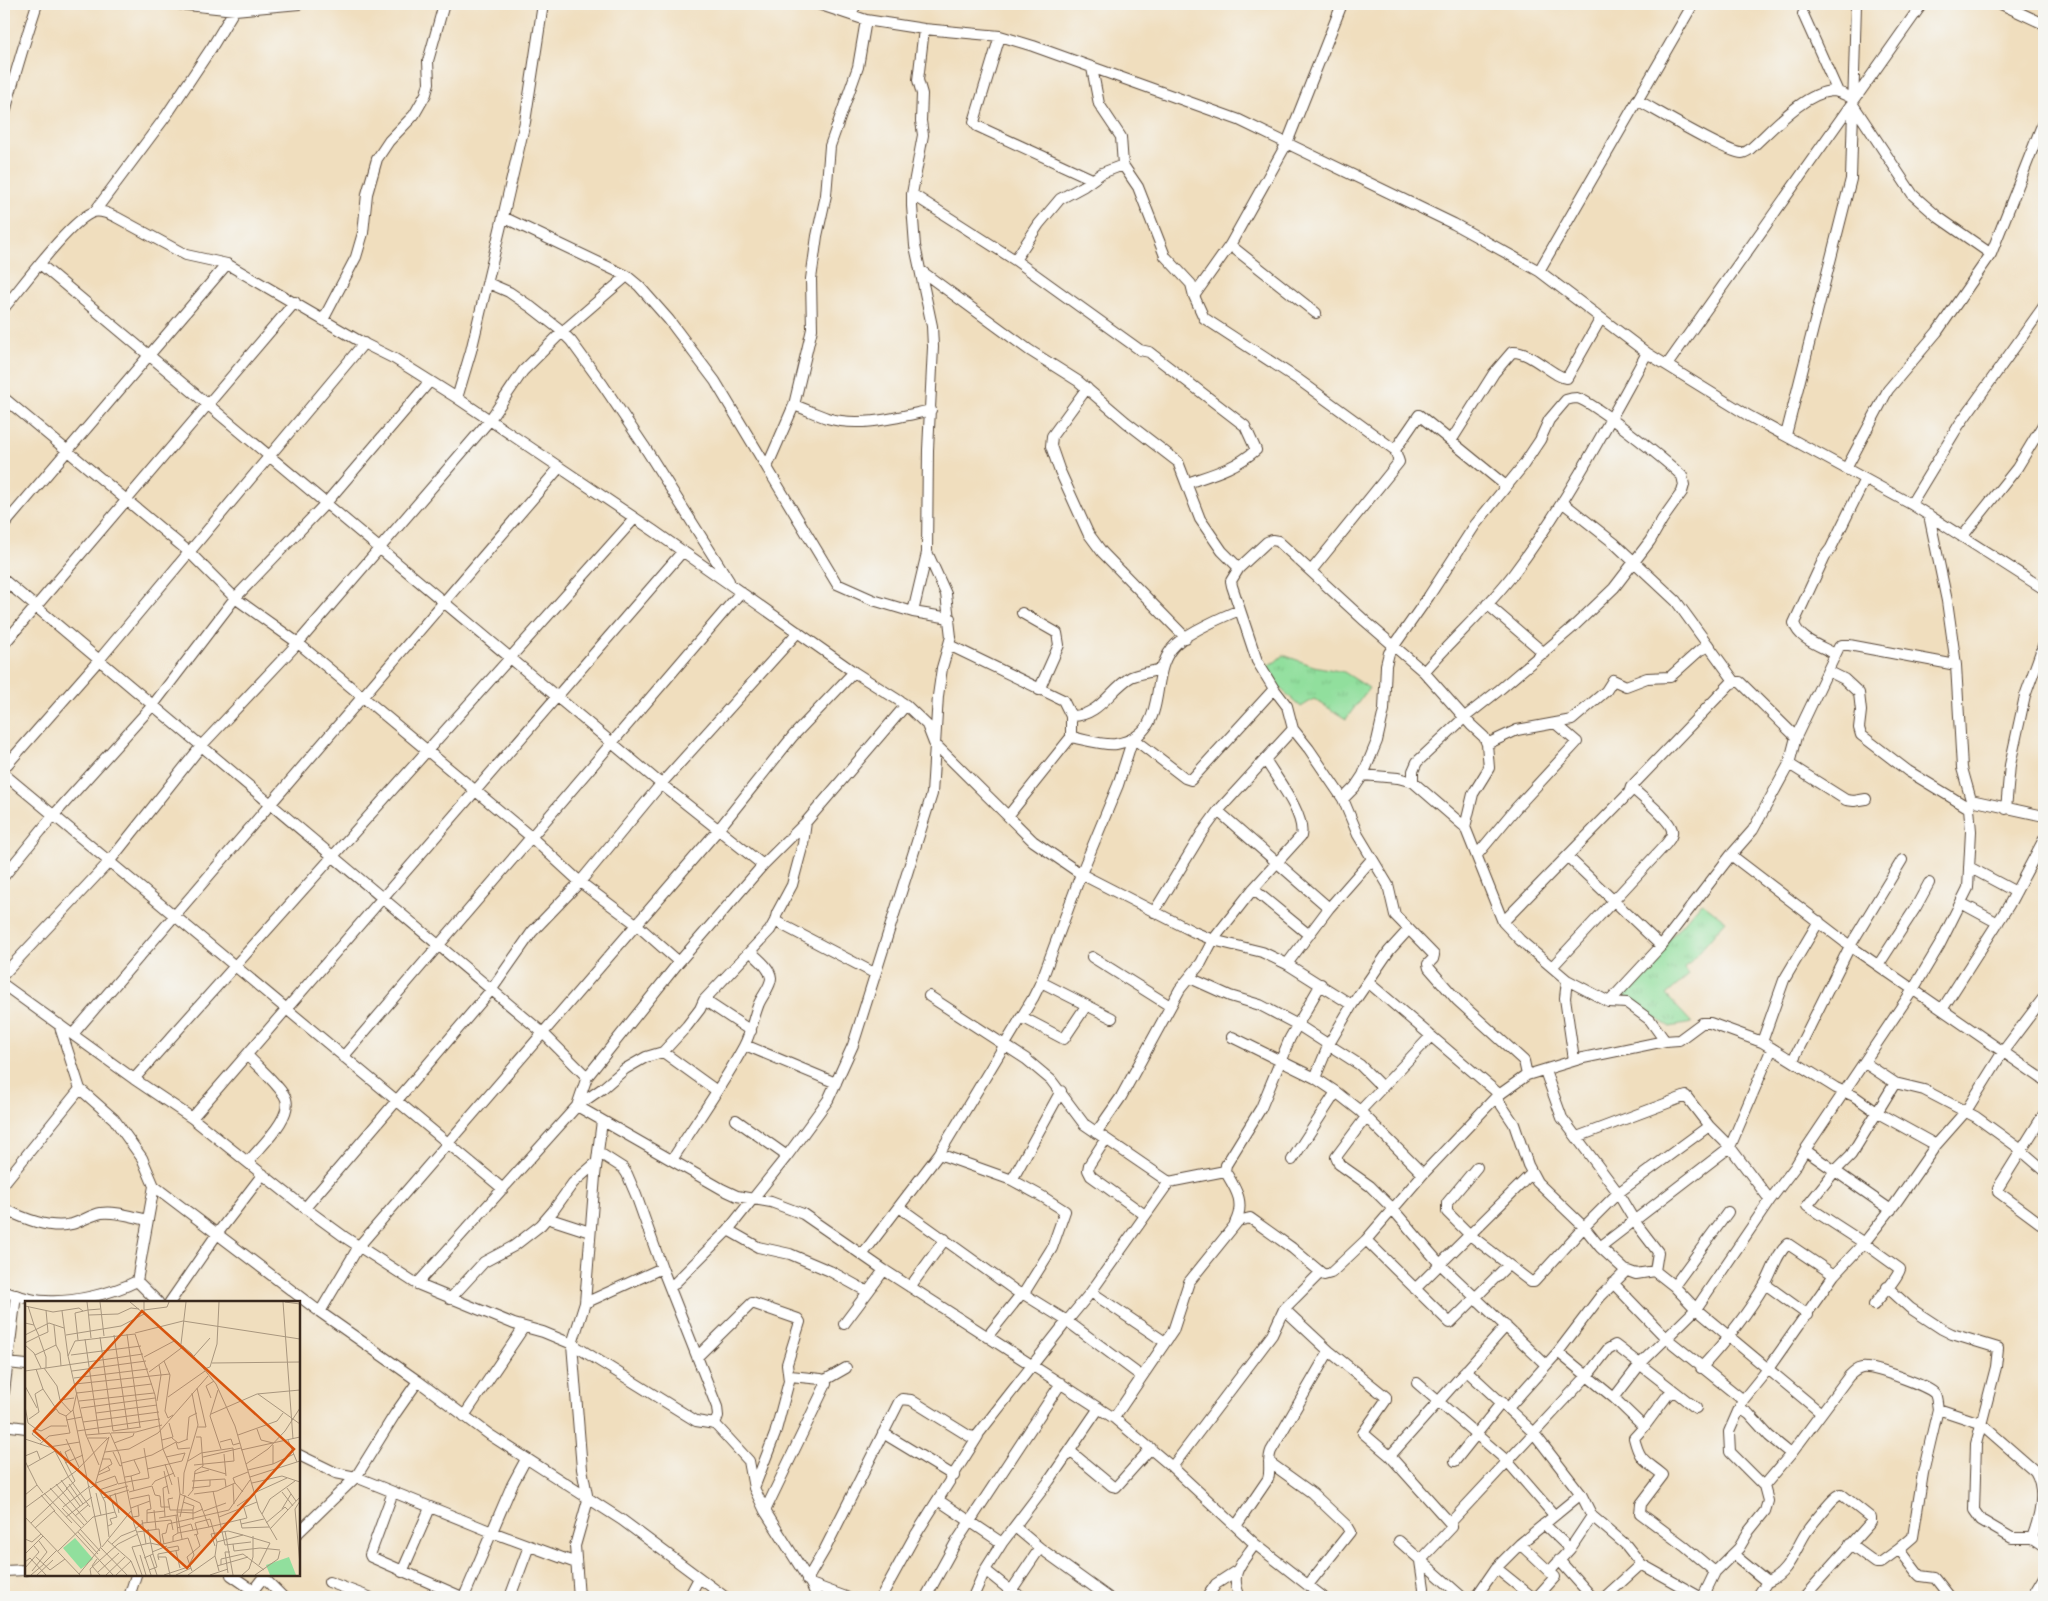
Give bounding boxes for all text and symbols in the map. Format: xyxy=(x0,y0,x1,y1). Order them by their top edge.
inset map xyxy=(25,1301,300,1576)

